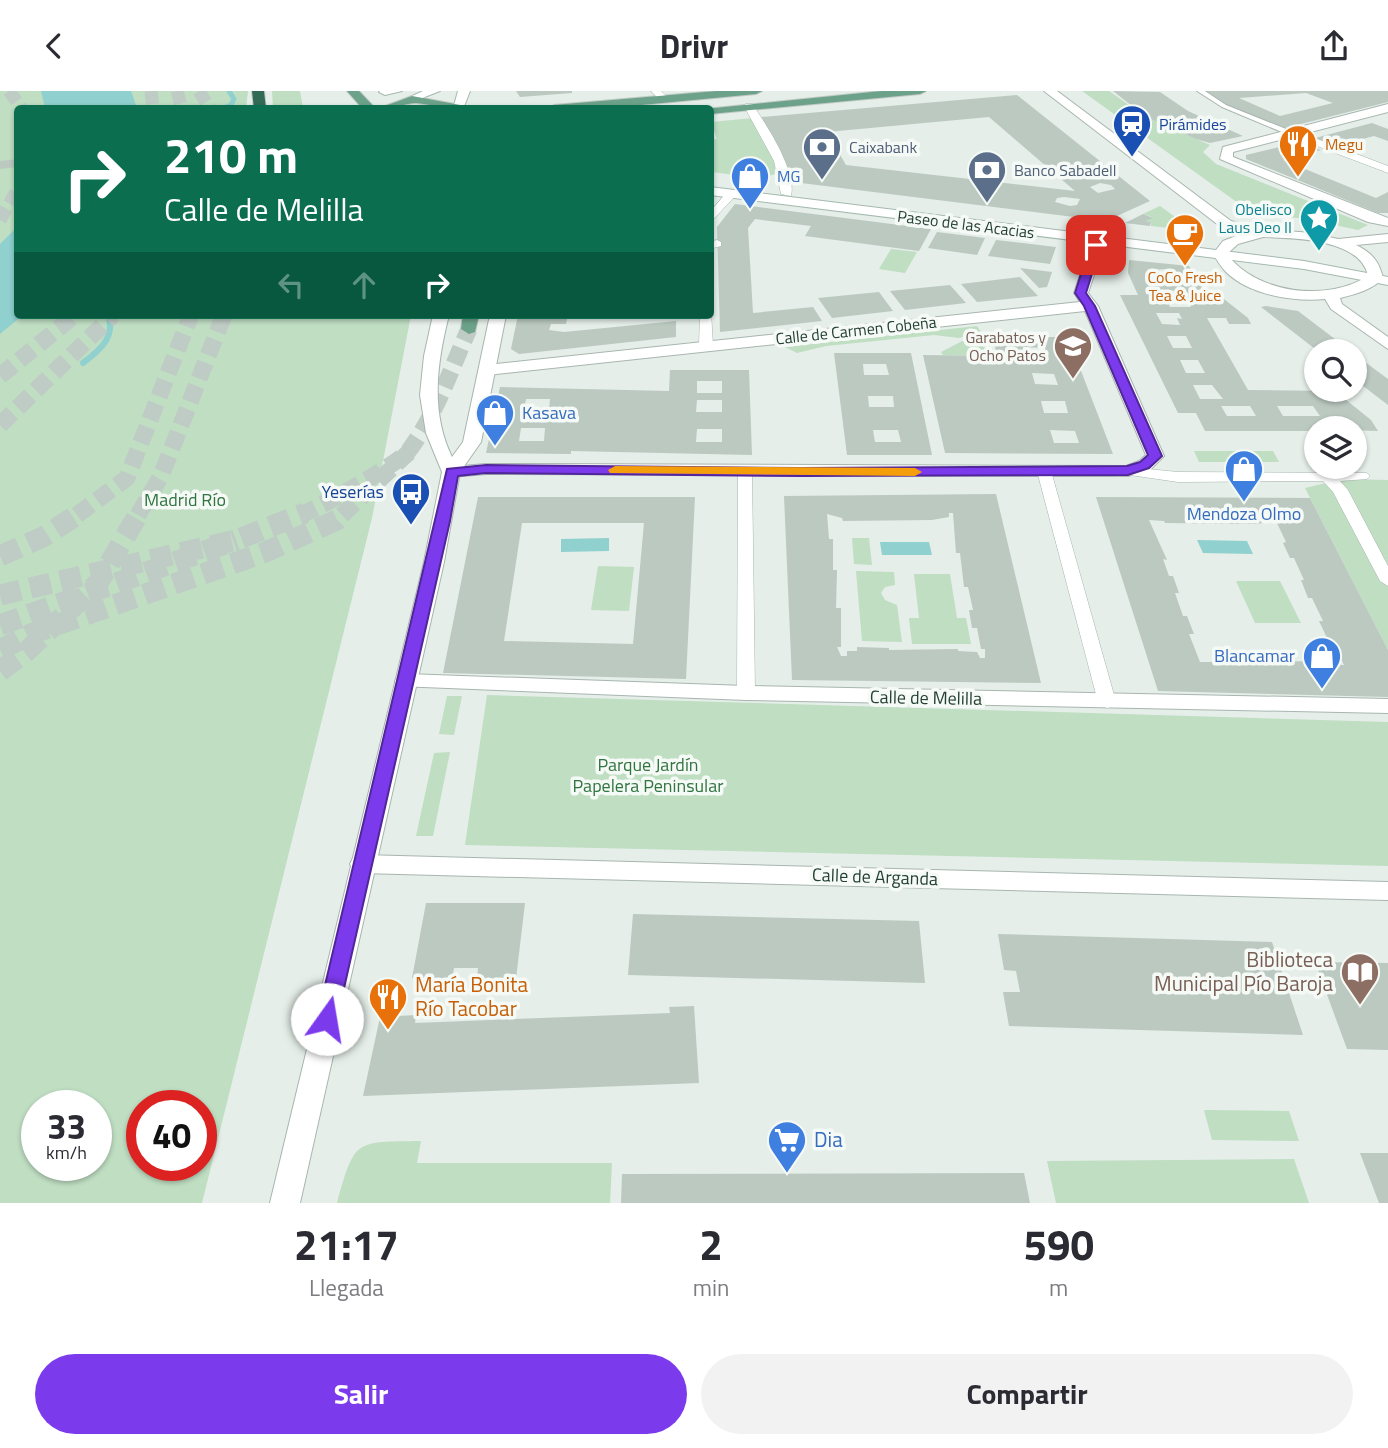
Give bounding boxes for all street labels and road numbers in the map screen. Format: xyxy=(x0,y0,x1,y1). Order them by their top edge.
street label: Paseo de las Acacias xyxy=(896,204,1036,244)
street label: Calle de Carmen Cobeña xyxy=(774,310,938,350)
street label: Calle de Melilla xyxy=(870,683,982,712)
street label: Calle de Arganda xyxy=(812,861,938,892)

